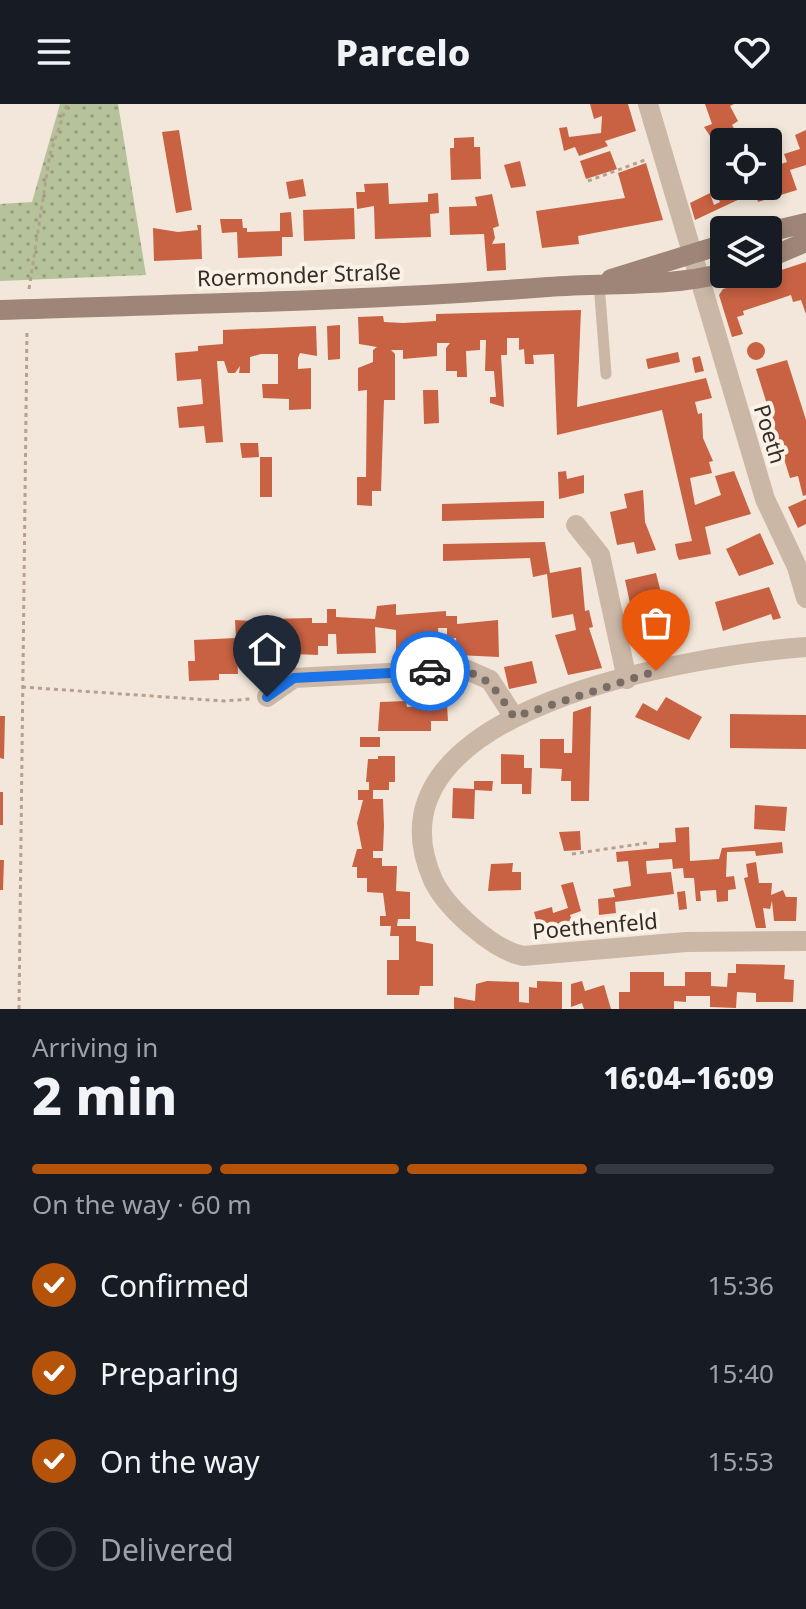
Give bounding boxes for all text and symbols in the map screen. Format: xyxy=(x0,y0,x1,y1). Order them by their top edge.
text: Parcelo xyxy=(336,28,470,77)
icon: menu xyxy=(32,30,76,74)
icon: heart xyxy=(730,30,774,74)
map controls xyxy=(710,128,782,288)
button: locate xyxy=(710,128,782,200)
button: layers xyxy=(710,216,782,288)
street label: Roermonder Straße xyxy=(196,255,401,293)
street label: Poeth xyxy=(748,400,794,467)
pin xyxy=(622,589,690,671)
icon: bag xyxy=(634,601,678,645)
pin xyxy=(233,615,301,697)
icon: home xyxy=(245,627,289,671)
courier xyxy=(390,631,470,711)
icon: car xyxy=(408,649,452,693)
street label: Poethenfeld xyxy=(531,905,659,945)
text: Arriving in xyxy=(32,1029,158,1065)
text: 16:04–16:09 xyxy=(603,1057,774,1098)
text: 2 min xyxy=(32,1059,177,1130)
text: On the way · 60 m xyxy=(32,1186,252,1222)
icon: check xyxy=(32,1263,76,1307)
text: Confirmed xyxy=(100,1265,250,1306)
text: 15:36 xyxy=(708,1267,774,1303)
icon: check xyxy=(32,1351,76,1395)
text: Preparing xyxy=(100,1353,239,1394)
text: 15:40 xyxy=(708,1355,774,1391)
icon: check xyxy=(32,1439,76,1483)
text: On the way xyxy=(100,1441,260,1482)
text: 15:53 xyxy=(708,1443,774,1479)
text: Delivered xyxy=(100,1529,234,1570)

